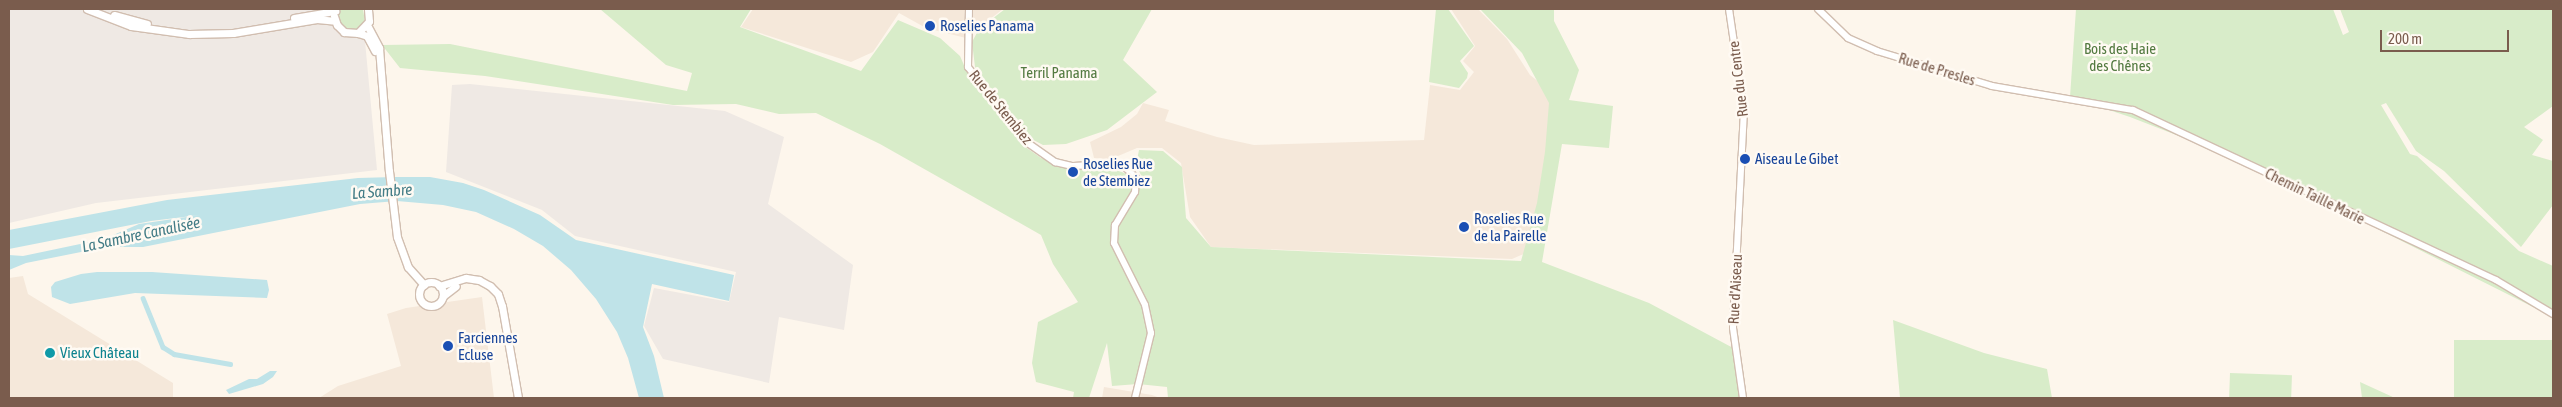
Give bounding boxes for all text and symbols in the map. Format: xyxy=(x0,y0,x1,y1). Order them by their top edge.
place label: Roselies Panama xyxy=(940,17,1034,35)
marker: Roselies Panama xyxy=(924,20,936,32)
scale bar xyxy=(2382,20,2511,52)
text: 200 m xyxy=(2388,30,2422,47)
park label: Bois des Haie des Chênes xyxy=(2084,39,2156,74)
street label: Rue du Centre xyxy=(1724,40,1752,118)
street label: Rue de Presles xyxy=(1896,49,1978,89)
park label: Terril Panama xyxy=(1021,64,1097,82)
street label: Rue de Stembiez xyxy=(966,66,1036,148)
place label: Aiseau Le Gibet xyxy=(1755,150,1838,168)
marker: Aiseau Le Gibet xyxy=(1739,153,1751,165)
place label: Roselies Rue de Stembiez xyxy=(1083,154,1153,189)
street label: Chemin Taille Marie xyxy=(2262,164,2368,228)
marker: Roselies Rue de Stembiez xyxy=(1067,166,1079,178)
water label: La Sambre xyxy=(351,179,413,203)
place label: Roselies Rue de la Pairelle xyxy=(1474,209,1546,244)
water label: La Sambre Canalisée xyxy=(80,212,202,256)
marker: Roselies Rue de la Pairelle xyxy=(1458,221,1470,233)
street label: Rue d'Aiseau xyxy=(1724,253,1746,325)
place label: Farciennes Ecluse xyxy=(458,328,518,363)
marker: Farciennes Ecluse xyxy=(442,340,454,352)
place label: Vieux Château xyxy=(60,344,139,362)
marker: Vieux Château xyxy=(44,347,56,359)

